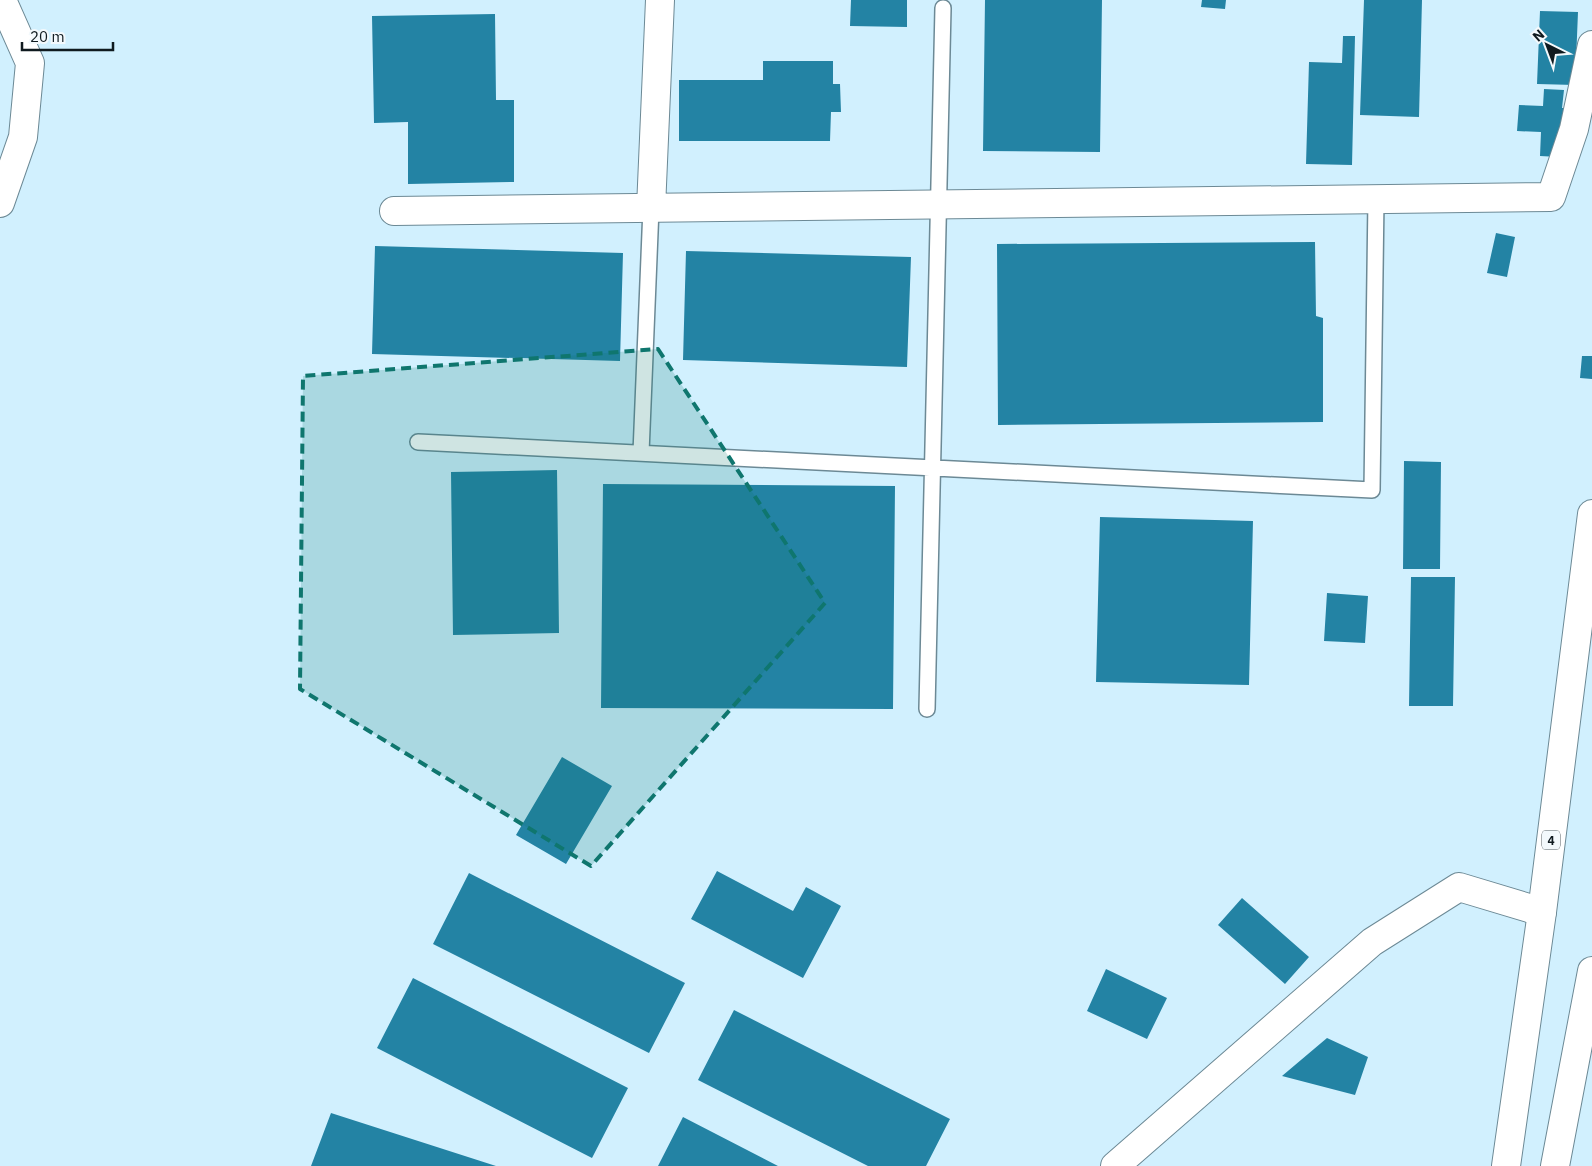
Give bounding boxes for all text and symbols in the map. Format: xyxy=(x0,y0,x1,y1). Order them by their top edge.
scale bar xyxy=(22,20,114,52)
north arrow xyxy=(1522,20,1572,70)
text: N xyxy=(1529,25,1548,45)
text: 20 m xyxy=(30,27,65,46)
road number: 4 xyxy=(1542,830,1560,850)

